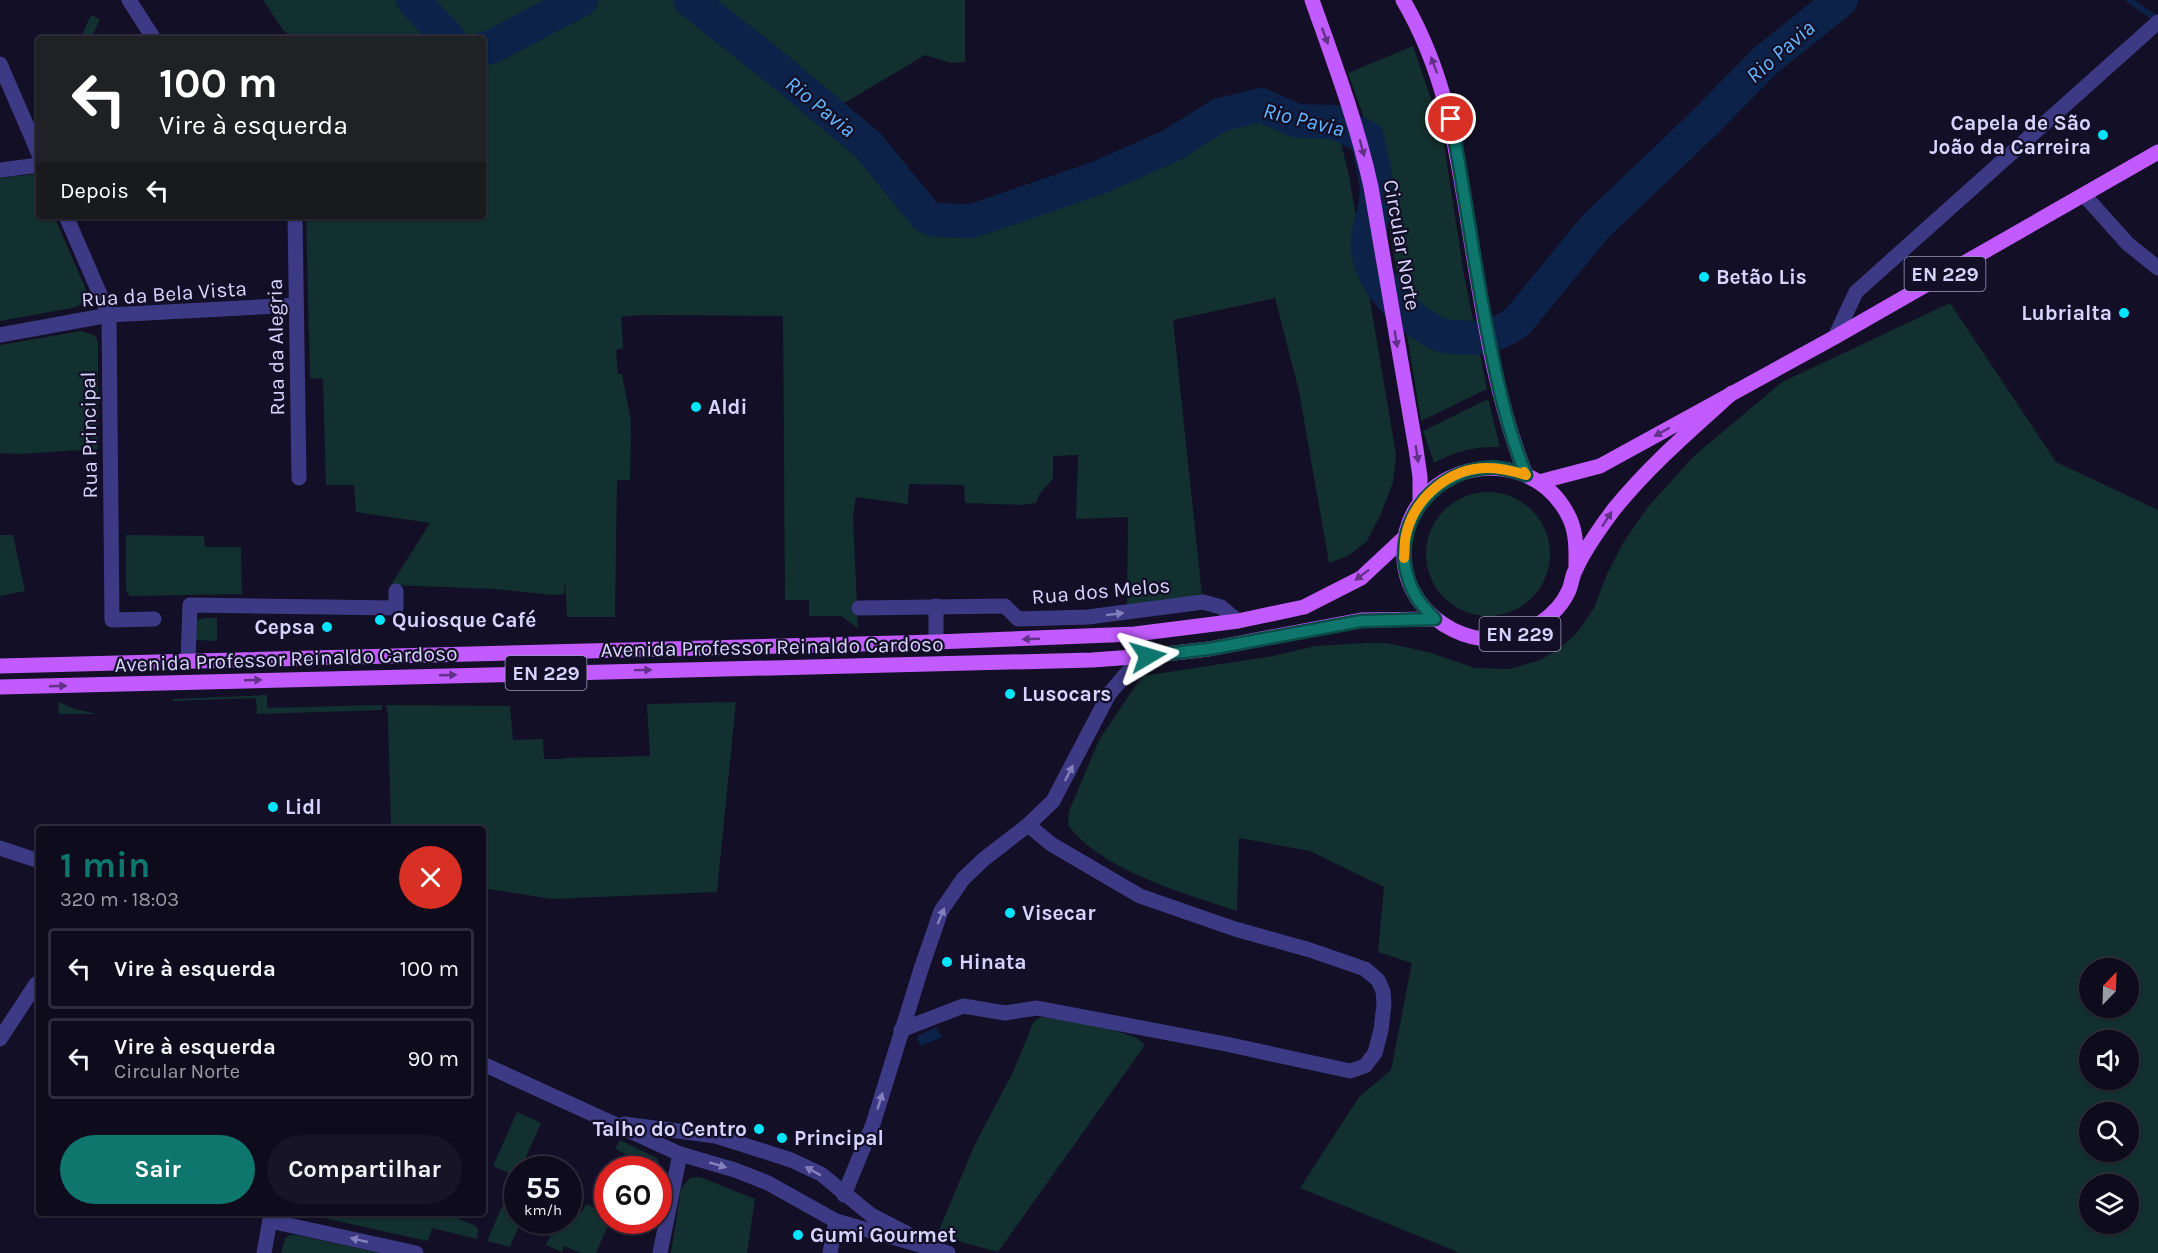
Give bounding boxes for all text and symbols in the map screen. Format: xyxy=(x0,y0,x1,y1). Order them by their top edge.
water label: Rio Pavia xyxy=(1741,15,1820,89)
one-way arrow xyxy=(1320,27,1330,45)
one-way arrow xyxy=(1428,56,1438,74)
text: 100 m xyxy=(159,58,278,108)
icon: left xyxy=(60,60,138,138)
water label: Rio Pavia xyxy=(780,71,861,143)
pin xyxy=(1425,93,1476,144)
water label: Rio Pavia xyxy=(1261,97,1347,143)
icon: arrive xyxy=(1434,102,1467,135)
text: Vire à esquerda xyxy=(159,109,348,141)
place label: Capela de São João da Carreira xyxy=(1929,111,2091,159)
marker: Capela de São João da Carreira xyxy=(2096,128,2110,142)
one-way arrow xyxy=(1357,138,1367,157)
icon: left xyxy=(141,174,174,207)
text: Depois xyxy=(60,178,129,204)
street label: Circular Norte xyxy=(1379,178,1425,312)
road number: EN 229 xyxy=(1904,257,1986,291)
place label: Betão Lis xyxy=(1716,265,1807,289)
marker: Betão Lis xyxy=(1697,270,1711,284)
street label: Rua da Bela Vista xyxy=(80,276,248,312)
street label: Rua da Alegria xyxy=(263,278,289,416)
place label: Lubrialta xyxy=(2021,301,2112,325)
marker: Lubrialta xyxy=(2117,306,2131,320)
one-way arrow xyxy=(1392,330,1401,349)
street label: Rua Principal xyxy=(76,371,102,499)
place label: Aldi xyxy=(708,395,747,419)
marker: Aldi xyxy=(689,400,703,414)
one-way arrow xyxy=(1654,427,1671,437)
one-way arrow xyxy=(1412,444,1421,463)
one-way arrow xyxy=(1602,511,1613,528)
one-way arrow xyxy=(1355,569,1370,581)
street label: Rua dos Melos xyxy=(1031,573,1171,609)
place label: Quiosque Café xyxy=(392,608,536,633)
one-way arrow xyxy=(1105,609,1124,618)
marker: Quiosque Café xyxy=(373,613,387,627)
place label: Cepsa xyxy=(254,615,315,639)
road number: EN 229 xyxy=(1480,617,1561,651)
marker: Cepsa xyxy=(320,620,334,634)
position arrow xyxy=(1116,624,1180,688)
street label: Avenida Professor Reinaldo Cardoso xyxy=(600,632,944,662)
one-way arrow xyxy=(1021,634,1040,643)
street label: Avenida Professor Reinaldo Cardoso xyxy=(114,641,458,677)
road number: EN 229 xyxy=(506,656,586,690)
one-way arrow xyxy=(634,666,653,675)
one-way arrow xyxy=(439,670,458,680)
one-way arrow xyxy=(244,676,263,685)
one-way arrow xyxy=(49,681,68,690)
place label: Lusocars xyxy=(1022,682,1111,706)
marker: Lusocars xyxy=(1003,687,1017,701)
one-way arrow xyxy=(1064,764,1074,781)
place label: Lidl xyxy=(285,795,322,819)
marker: Lidl xyxy=(266,800,280,814)
text: 1 min xyxy=(60,844,150,886)
button: close xyxy=(399,846,462,909)
text: 320 m · 18:03 xyxy=(60,888,179,911)
place label: Visecar xyxy=(1022,901,1096,925)
marker: Visecar xyxy=(1003,906,1017,920)
one-way arrow xyxy=(936,907,945,924)
place label: Hinata xyxy=(959,950,1027,974)
icon: left xyxy=(63,952,96,985)
marker: Hinata xyxy=(940,955,954,969)
text: Vire à esquerda xyxy=(114,956,276,982)
text: 100 m xyxy=(400,956,459,982)
north arrow xyxy=(2079,958,2139,1018)
map controls xyxy=(2079,958,2139,1234)
button: sound xyxy=(2079,1030,2139,1090)
text: Vire à esquerda xyxy=(114,1034,276,1060)
icon: left xyxy=(63,1042,96,1075)
text: 90 m xyxy=(407,1046,459,1072)
text: Circular Norte xyxy=(114,1060,240,1083)
one-way arrow xyxy=(876,1092,885,1110)
button: search xyxy=(2079,1102,2139,1162)
place label: Talho do Centro xyxy=(593,1117,747,1141)
marker: Talho do Centro xyxy=(752,1122,766,1136)
place label: Principal xyxy=(794,1126,884,1150)
marker: Principal xyxy=(775,1131,789,1145)
button: Sair xyxy=(60,1135,255,1204)
button: Compartilhar xyxy=(267,1135,462,1204)
speed limit sign: 60 xyxy=(594,1156,672,1234)
one-way arrow xyxy=(709,1161,727,1171)
one-way arrow xyxy=(805,1166,822,1176)
text: 55 xyxy=(526,1170,560,1206)
button: layers xyxy=(2079,1174,2139,1234)
text: km/h xyxy=(524,1201,562,1219)
place label: Gumi Gourmet xyxy=(810,1223,956,1247)
marker: Gumi Gourmet xyxy=(791,1228,805,1242)
one-way arrow xyxy=(349,1235,368,1245)

